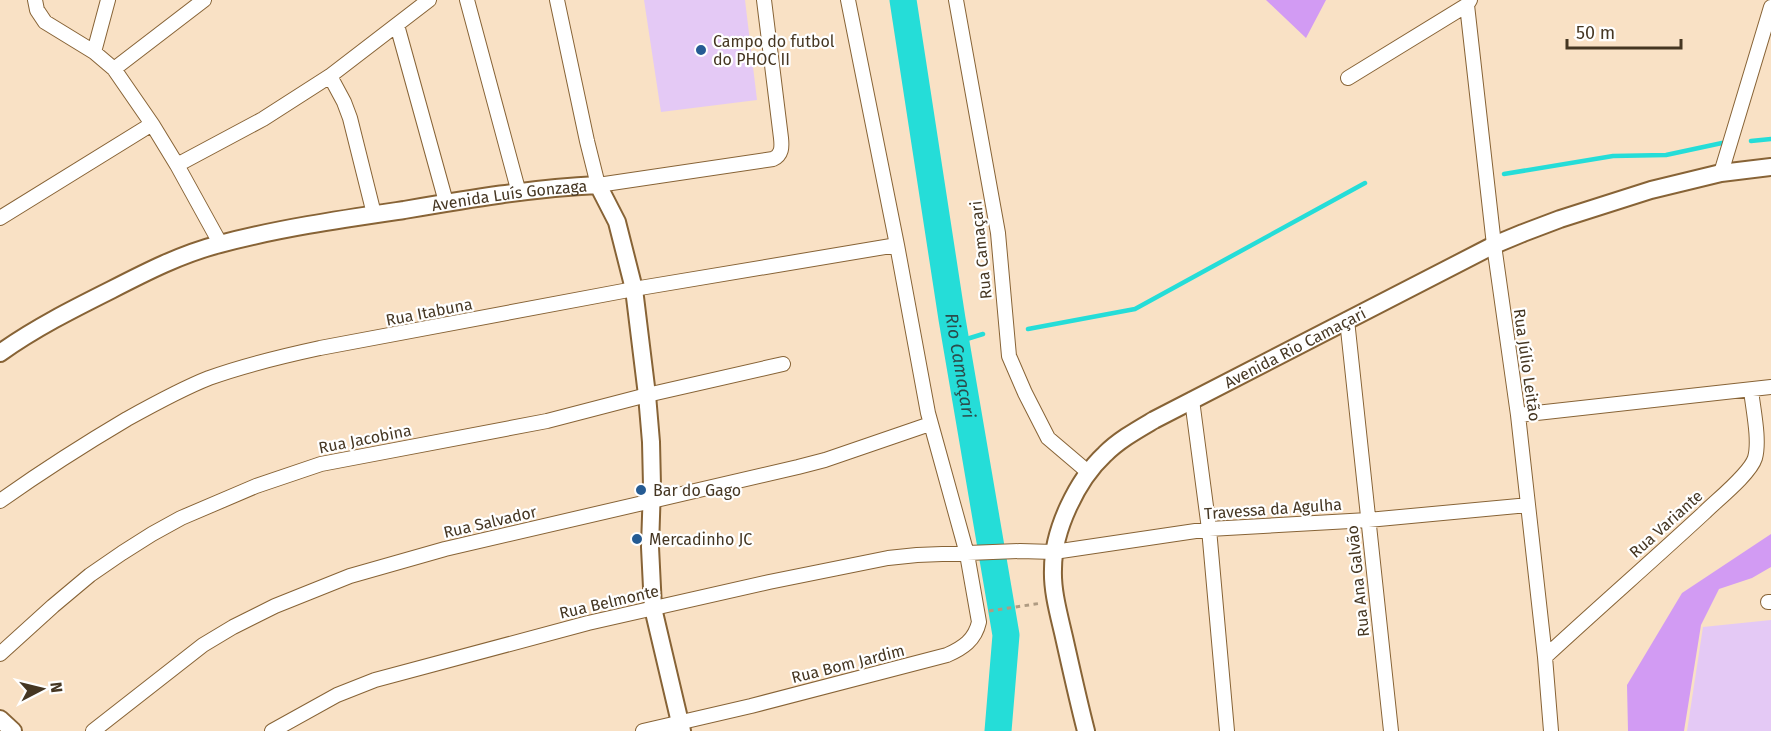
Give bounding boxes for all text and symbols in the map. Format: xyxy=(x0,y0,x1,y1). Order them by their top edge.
scale bar xyxy=(1567,12,1681,50)
text: 50 m xyxy=(1576,22,1615,44)
place label: Campo do futbol do PHOC II xyxy=(713,32,835,69)
marker: Campo do futbol do PHOC II xyxy=(694,43,708,57)
street label: Avenida Luís Gonzaga xyxy=(430,176,588,215)
street label: Rua Camaçari xyxy=(966,200,997,300)
street label: Rua Itabuna xyxy=(384,294,474,330)
street label: Avenida Rio Camaçari xyxy=(1221,303,1369,392)
street label: Rua Júlio Leitão xyxy=(1510,308,1544,422)
water label: Rio Camaçari xyxy=(940,311,980,420)
street label: Rua Jacobina xyxy=(317,421,413,457)
place label: Bar do Gago xyxy=(653,481,741,500)
marker: Bar do Gago xyxy=(634,483,648,497)
street label: Rua Variante xyxy=(1625,486,1707,562)
street label: Travessa da Agulha xyxy=(1204,495,1342,523)
street label: Rua Salvador xyxy=(442,502,539,542)
street label: Rua Ana Galvão xyxy=(1343,524,1373,638)
place label: Mercadinho JC xyxy=(649,530,752,549)
marker: Mercadinho JC xyxy=(630,532,644,546)
street label: Rua Belmonte xyxy=(557,581,661,623)
street label: Rua Bom Jardim xyxy=(789,641,907,687)
north arrow xyxy=(12,659,72,719)
text: N xyxy=(46,681,66,694)

